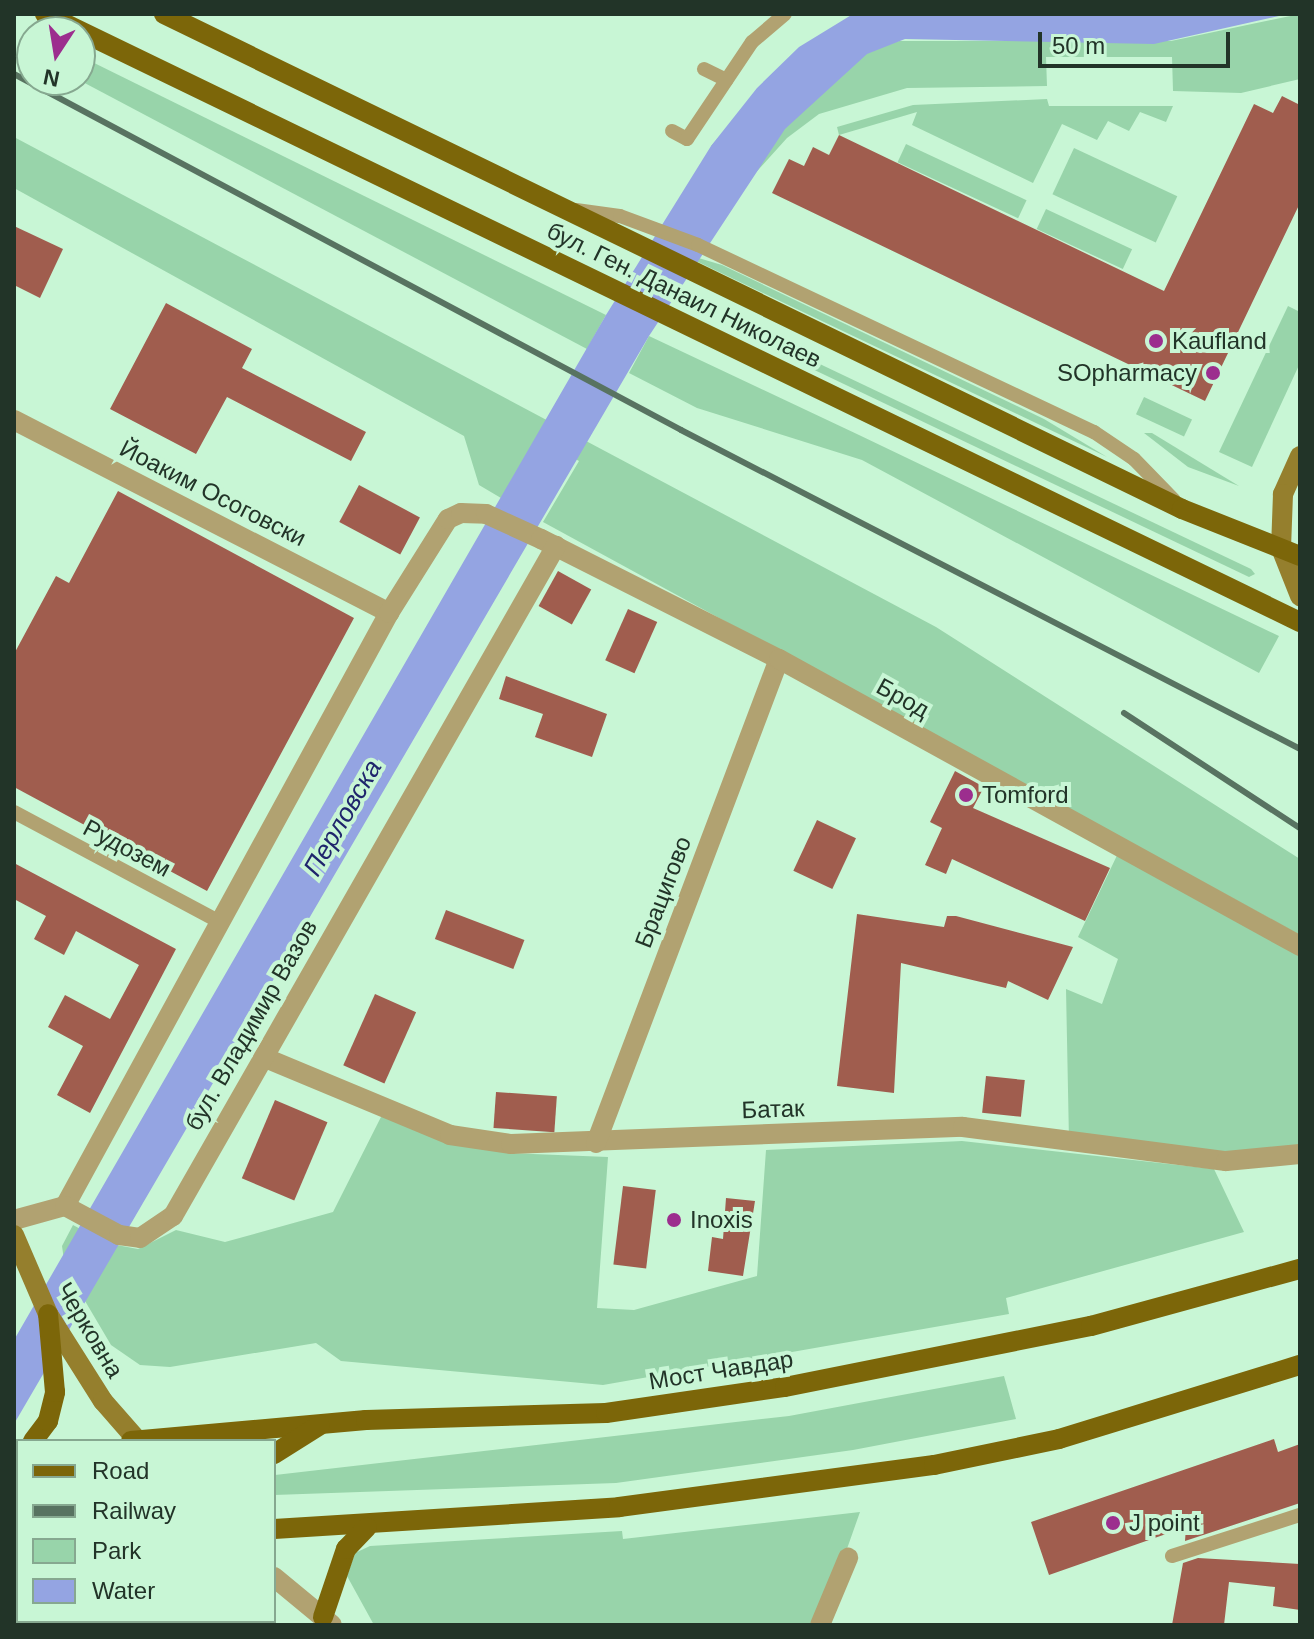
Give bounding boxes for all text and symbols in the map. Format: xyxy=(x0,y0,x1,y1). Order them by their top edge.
north arrow xyxy=(16,16,96,96)
scale bar xyxy=(1042,16,1234,66)
text: 50 m xyxy=(1052,32,1105,59)
text: N xyxy=(41,64,62,92)
street label: бул. Ген. Данаил Николаев xyxy=(542,216,826,374)
place label: Kaufland xyxy=(1172,327,1267,355)
marker: Kaufland xyxy=(1147,332,1165,350)
place label: SOpharmacy xyxy=(1057,359,1197,387)
marker: SOpharmacy xyxy=(1204,364,1222,382)
street label: Йоаким Осоговски xyxy=(115,434,311,552)
street label: Брод xyxy=(872,672,934,724)
water label: Перловска xyxy=(297,754,389,882)
place label: Tomford xyxy=(982,781,1069,809)
marker: Tomford xyxy=(957,786,975,804)
street label: Рудозем xyxy=(78,813,176,883)
street label: Брацигово xyxy=(629,832,697,952)
street label: бул. Владимир Вазов xyxy=(179,914,323,1136)
street label: Батак xyxy=(741,1094,805,1124)
place label: Inoxis xyxy=(690,1206,753,1234)
marker: Inoxis xyxy=(665,1211,683,1229)
street label: Черковна xyxy=(50,1277,130,1383)
street label: Мост Чавдар xyxy=(647,1344,795,1396)
legend xyxy=(16,1439,276,1623)
text: Road xyxy=(92,1457,149,1484)
text: Railway xyxy=(92,1497,176,1524)
place label: J point xyxy=(1129,1509,1200,1537)
marker: J point xyxy=(1104,1514,1122,1532)
text: Park xyxy=(92,1537,141,1564)
text: Water xyxy=(92,1577,155,1604)

